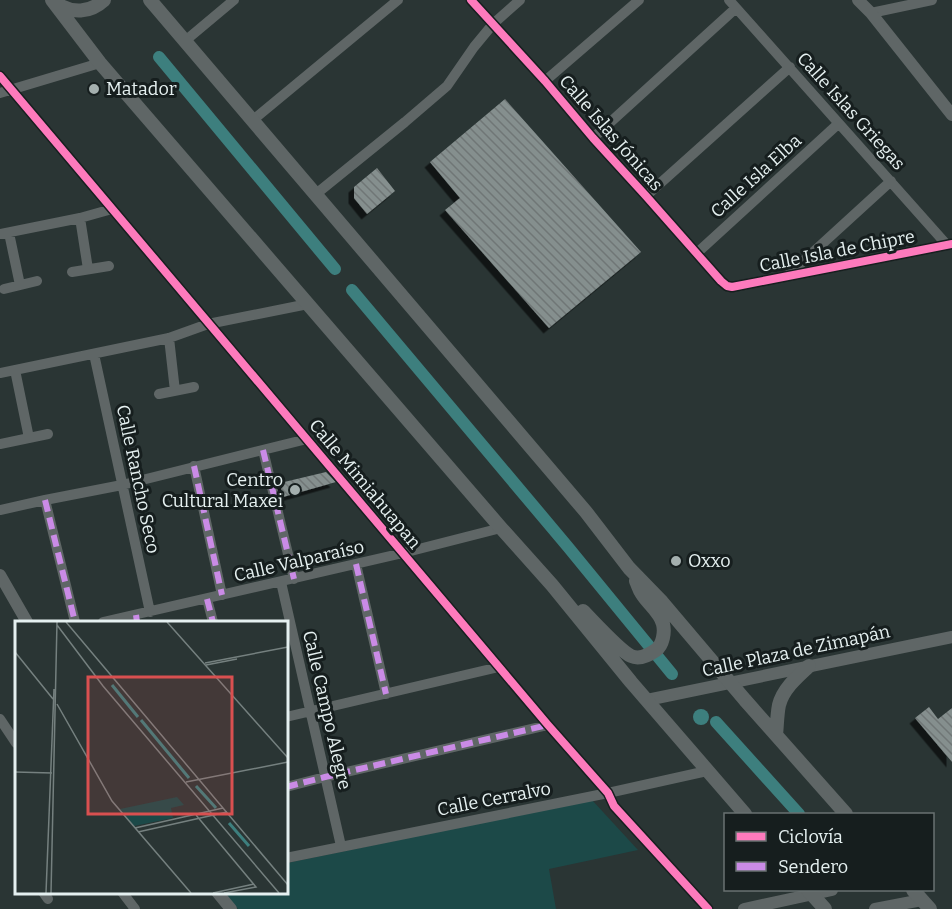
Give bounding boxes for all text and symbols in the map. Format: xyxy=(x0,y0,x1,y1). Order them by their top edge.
street label: Calle Islas Griegas xyxy=(792,48,910,174)
street label: Calle Islas Jónicas xyxy=(555,70,667,196)
place label: Matador xyxy=(106,78,177,100)
marker: Matador xyxy=(87,82,101,96)
street label: Calle Isla Elba xyxy=(706,129,806,223)
street label: Calle Isla de Chipre xyxy=(757,225,917,277)
street label: Calle Rancho Seco xyxy=(112,403,164,555)
street label: Calle Mimiahuapan xyxy=(304,415,426,554)
place label: Centro Cultural Maxei xyxy=(162,469,283,512)
marker: Centro Cultural Maxei xyxy=(288,483,302,497)
street label: Calle Valparaíso xyxy=(232,535,366,587)
place label: Oxxo xyxy=(688,550,731,572)
marker: Oxxo xyxy=(669,554,683,568)
street label: Calle Plaza de Zimapán xyxy=(700,620,893,682)
inset map xyxy=(15,621,288,894)
street label: Calle Campo Alegre xyxy=(298,628,356,792)
street label: Calle Cerralvo xyxy=(435,777,553,821)
legend xyxy=(724,813,934,891)
text: Ciclovía xyxy=(778,826,843,848)
text: Sendero xyxy=(778,856,848,878)

